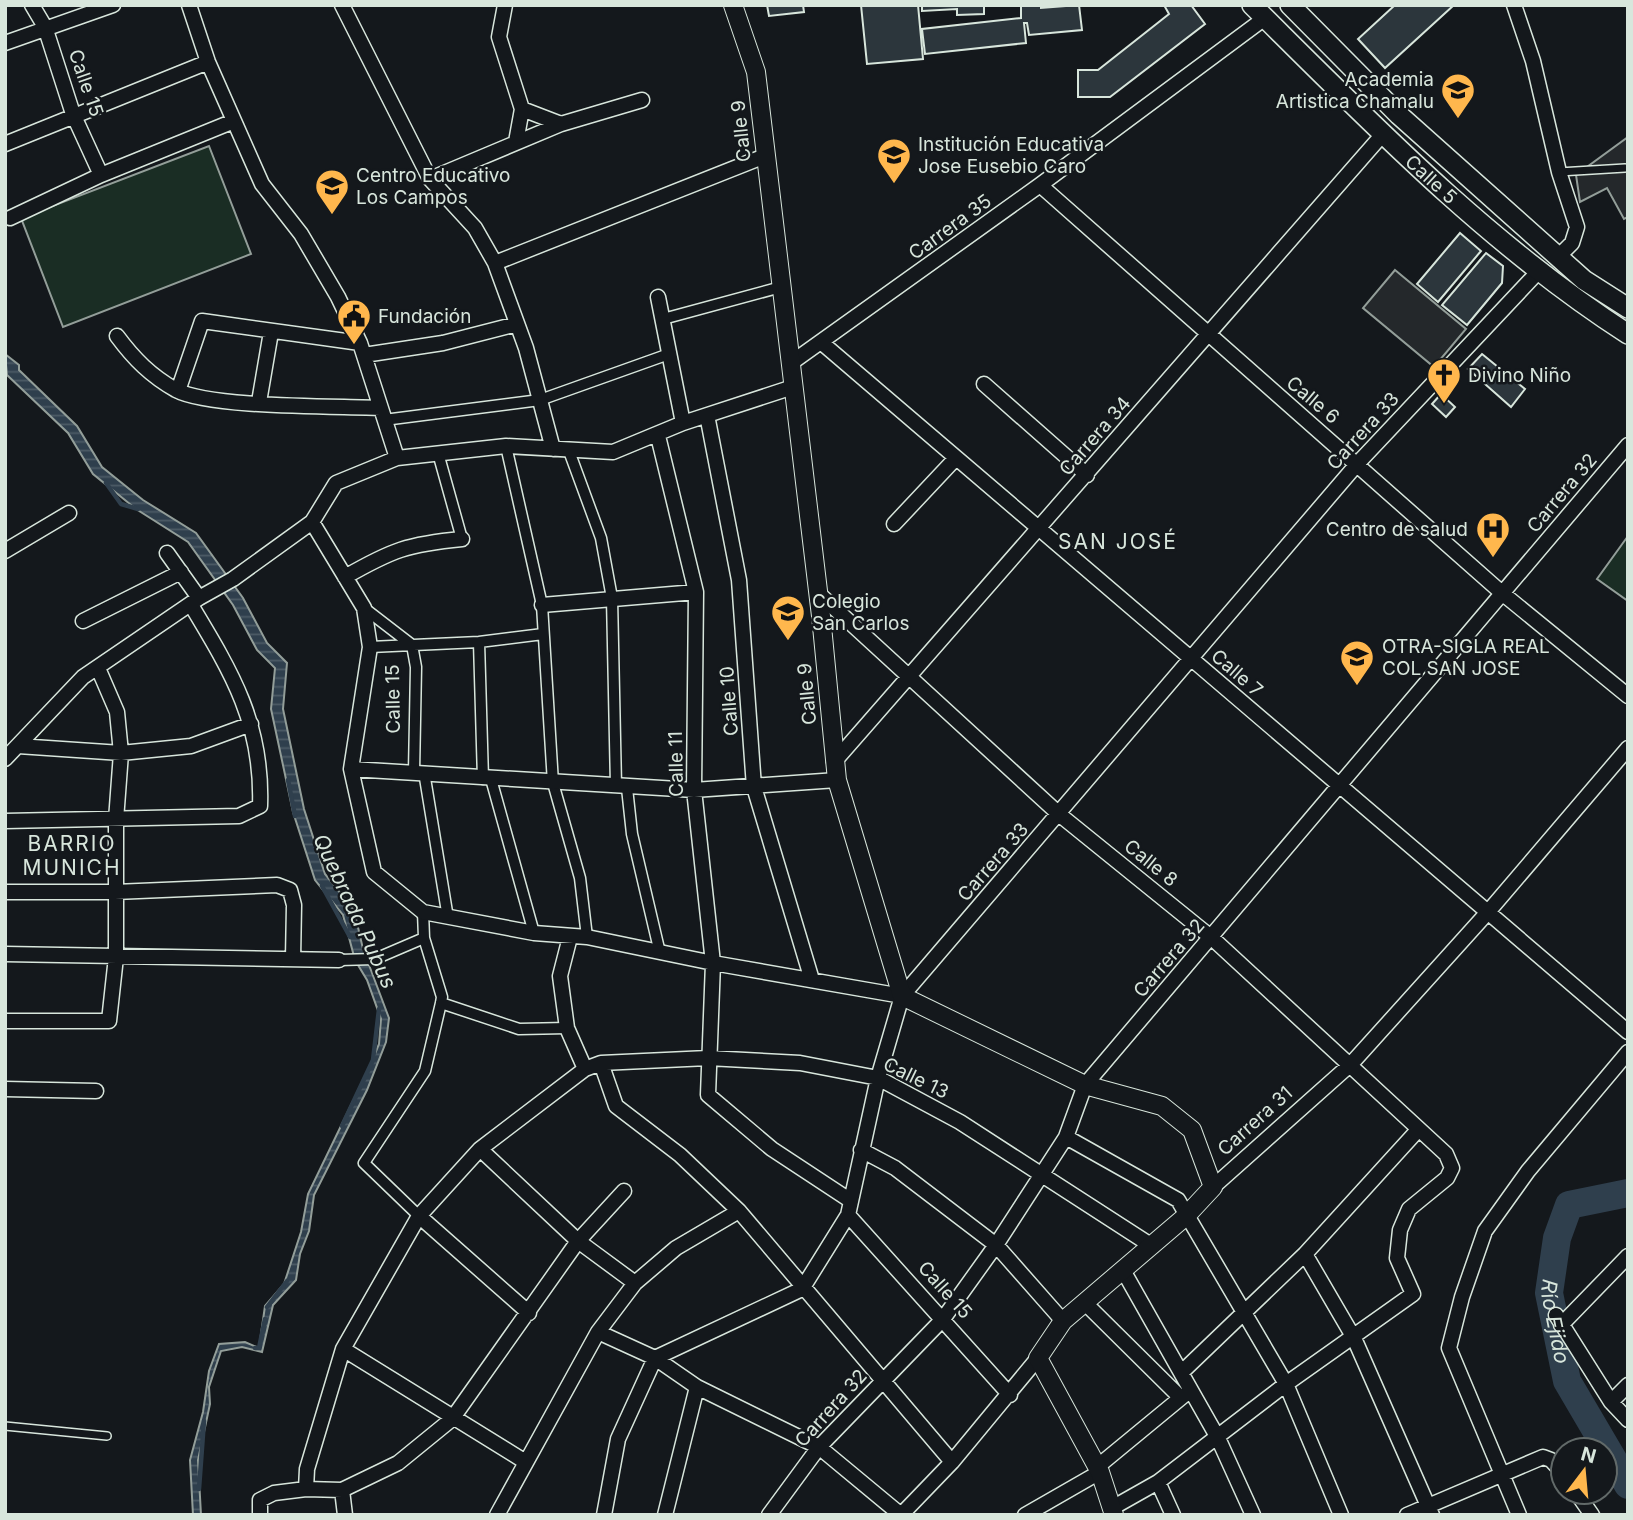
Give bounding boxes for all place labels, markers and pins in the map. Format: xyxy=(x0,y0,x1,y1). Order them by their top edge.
place label: Academia Artistica Chamalu xyxy=(1276,68,1434,113)
school or university icon: Academia Artistica Chamalu xyxy=(1439,71,1477,120)
place label: Institución Educativa Jose Eusebio Caro xyxy=(918,133,1104,178)
school or university icon: Institución Educativa Jose Eusebio Caro xyxy=(875,136,913,185)
place label: Centro Educativo Los Campos xyxy=(356,164,511,209)
school or university icon: Centro Educativo Los Campos xyxy=(313,167,351,216)
public building icon: Fundación xyxy=(335,297,373,346)
place label: Fundación xyxy=(378,305,471,328)
church icon: Divino Niño xyxy=(1425,356,1463,405)
place label: Divino Niño xyxy=(1468,364,1571,387)
hospital icon: Centro de salud xyxy=(1474,510,1512,559)
place label: Centro de salud xyxy=(1326,518,1468,541)
place label: Colegio San Carlos xyxy=(812,590,909,635)
school or university icon: Colegio San Carlos xyxy=(769,593,807,642)
place label: OTRA-SIGLA REAL COL SAN JOSE xyxy=(1382,635,1550,680)
school or university icon: OTRA-SIGLA REAL COL SAN JOSE xyxy=(1338,638,1376,687)

